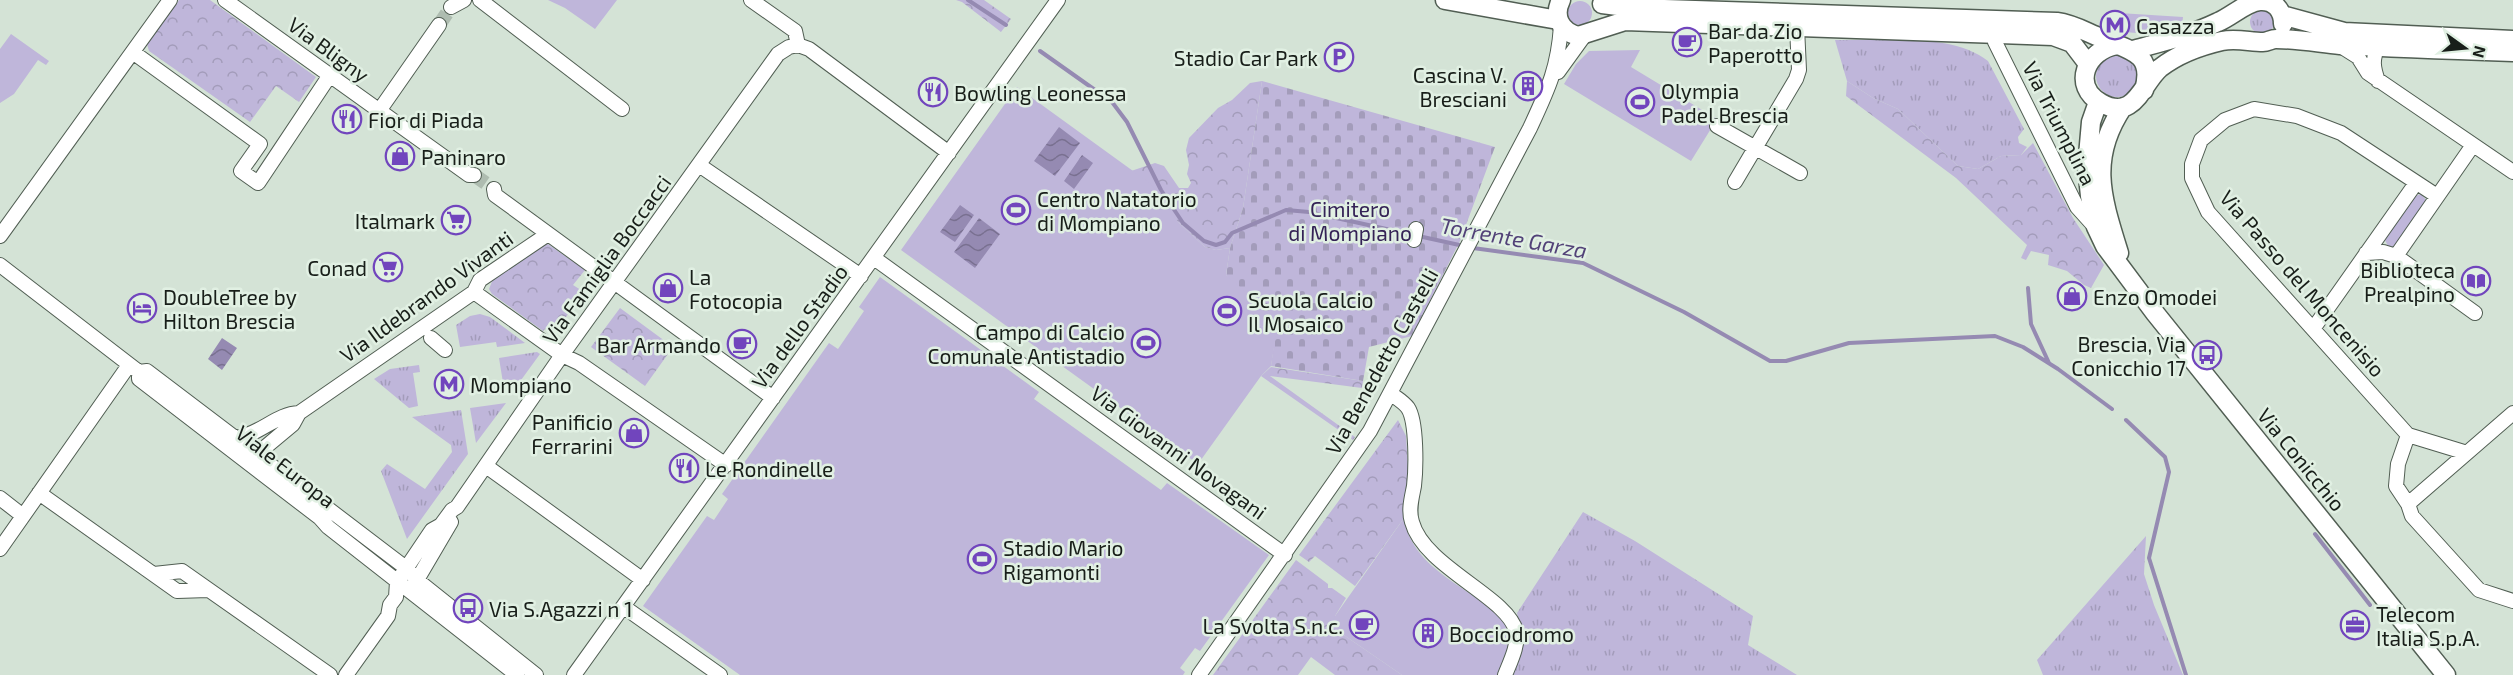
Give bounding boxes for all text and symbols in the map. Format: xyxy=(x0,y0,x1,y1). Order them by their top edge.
metro station icon: Casazza xyxy=(2099,9,2131,41)
street label: Via Bligny xyxy=(284,11,374,87)
place label: Casazza xyxy=(2136,13,2215,38)
place label: Bar da Zio Paperotto xyxy=(1708,18,1803,67)
north arrow xyxy=(2435,18,2495,78)
cafe icon: Bar da Zio Paperotto xyxy=(1671,26,1703,58)
parking icon: Stadio Car Park xyxy=(1323,41,1355,73)
text: N xyxy=(2469,44,2491,60)
place label: Stadio Car Park xyxy=(1174,45,1318,70)
street label: Via Triumplina xyxy=(2018,57,2102,189)
place label: Cascina V. Bresciani xyxy=(1413,62,1507,111)
building icon: Cascina V. Bresciani xyxy=(1512,70,1544,102)
restaurant icon: Bowling Leonessa xyxy=(917,76,949,108)
place label: Olympia Padel Brescia xyxy=(1661,78,1789,127)
place label: Bowling Leonessa xyxy=(954,80,1127,105)
sports icon: Olympia Padel Brescia xyxy=(1624,86,1656,118)
restaurant icon: Fior di Piada xyxy=(331,103,363,135)
place label: Fior di Piada xyxy=(368,107,484,132)
shop icon: Paninaro xyxy=(384,140,416,172)
place label: Paninaro xyxy=(421,144,506,169)
street label: Via Famiglia Boccacci xyxy=(537,170,675,348)
street label: Via Passo del Moncenisio xyxy=(2215,185,2391,381)
place label: Centro Natatorio di Mompiano xyxy=(1037,186,1197,235)
sports icon: Centro Natatorio di Mompiano xyxy=(1000,194,1032,226)
park label: Cimitero di Mompiano xyxy=(1288,196,1412,245)
supermarket icon: Italmark xyxy=(440,204,472,236)
place label: Italmark xyxy=(355,208,435,233)
water label: Torrente Garza xyxy=(1439,211,1589,263)
street label: Via Ildebrando Vivanti xyxy=(335,225,517,367)
supermarket icon: Conad xyxy=(372,251,404,283)
place label: Conad xyxy=(307,255,367,280)
place label: Biblioteca Prealpino xyxy=(2360,257,2455,306)
street label: Via dello Stadio xyxy=(746,259,852,393)
place label: La Fotocopia xyxy=(689,264,783,313)
street label: Via Benedetto Castelli xyxy=(1319,264,1443,458)
library icon: Biblioteca Prealpino xyxy=(2460,265,2492,297)
shop icon: La Fotocopia xyxy=(652,272,684,304)
shop icon: Enzo Omodei xyxy=(2056,280,2088,312)
place label: DoubleTree by Hilton Brescia xyxy=(163,284,297,333)
place label: Enzo Omodei xyxy=(2093,284,2217,309)
place label: Scuola Calcio Il Mosaico xyxy=(1248,287,1374,336)
hotel icon: DoubleTree by Hilton Brescia xyxy=(126,292,158,324)
sports icon: Scuola Calcio Il Mosaico xyxy=(1211,295,1243,327)
place label: Campo di Calcio Comunale Antistadio xyxy=(927,319,1125,368)
sports icon: Campo di Calcio Comunale Antistadio xyxy=(1130,327,1162,359)
cafe icon: Bar Armando xyxy=(726,328,758,360)
place label: Brescia, Via Conicchio 17 xyxy=(2071,331,2186,380)
place label: Bar Armando xyxy=(597,332,721,357)
bus stop icon: Brescia, Via Conicchio 17 xyxy=(2191,339,2223,371)
metro station icon: Mompiano xyxy=(433,368,465,400)
place label: Mompiano xyxy=(470,372,572,397)
street label: Via Giovanni Novagani xyxy=(1086,380,1272,524)
street label: Via Conicchio xyxy=(2253,402,2351,516)
place label: Panificio Ferrarini xyxy=(531,409,613,458)
shop icon: Panificio Ferrarini xyxy=(618,417,650,449)
street label: Viale Europa xyxy=(231,419,341,513)
restaurant icon: Le Rondinelle xyxy=(668,452,700,484)
place label: Le Rondinelle xyxy=(705,456,833,481)
place label: Stadio Mario Rigamonti xyxy=(1003,535,1124,584)
sports icon: Stadio Mario Rigamonti xyxy=(966,543,998,575)
bus stop icon: Via S.Agazzi n 1 xyxy=(452,592,484,624)
place label: Via S.Agazzi n 1 xyxy=(489,596,633,621)
place label: Telecom Italia S.p.A. xyxy=(2376,601,2480,650)
cafe icon: La Svolta S.n.c. xyxy=(1348,609,1380,641)
office icon: Telecom Italia S.p.A. xyxy=(2339,609,2371,641)
place label: La Svolta S.n.c. xyxy=(1202,613,1343,638)
building icon: Bocciodromo xyxy=(1412,617,1444,649)
place label: Bocciodromo xyxy=(1449,621,1574,646)

